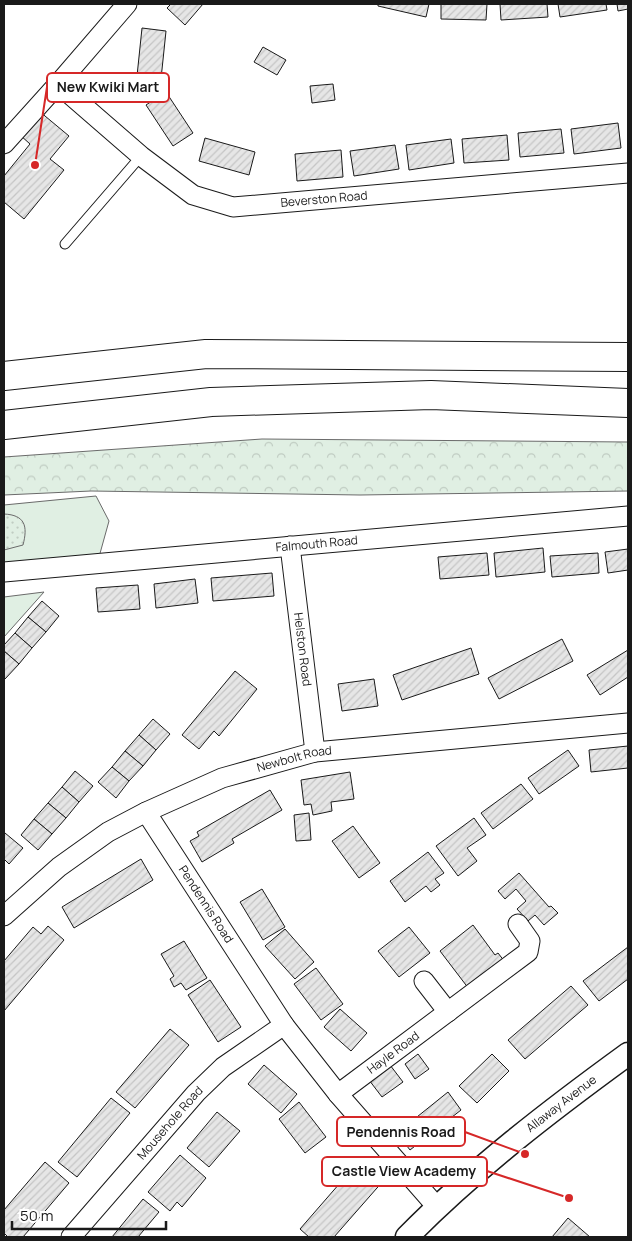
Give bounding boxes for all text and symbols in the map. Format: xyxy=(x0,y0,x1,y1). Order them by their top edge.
callout: New Kwiki Mart xyxy=(47,73,169,102)
text: New Kwiki Mart xyxy=(57,77,159,96)
street label: Beverston Road xyxy=(280,186,368,211)
street label: Falmouth Road xyxy=(275,531,359,556)
street label: Helston Road xyxy=(290,611,316,687)
street label: Newbolt Road xyxy=(255,741,332,776)
street label: Pendennis Road xyxy=(175,862,238,946)
street label: Hayle Road xyxy=(363,1027,423,1078)
street label: Allaway Avenue xyxy=(522,1071,600,1136)
street label: Mousehole Road xyxy=(133,1082,206,1163)
callout: Pendennis Road xyxy=(337,1117,465,1146)
text: Pendennis Road xyxy=(347,1122,455,1141)
callout: Castle View Academy xyxy=(322,1157,487,1186)
text: Castle View Academy xyxy=(332,1161,476,1180)
scale bar xyxy=(12,1198,166,1230)
text: 50 m xyxy=(20,1205,54,1226)

